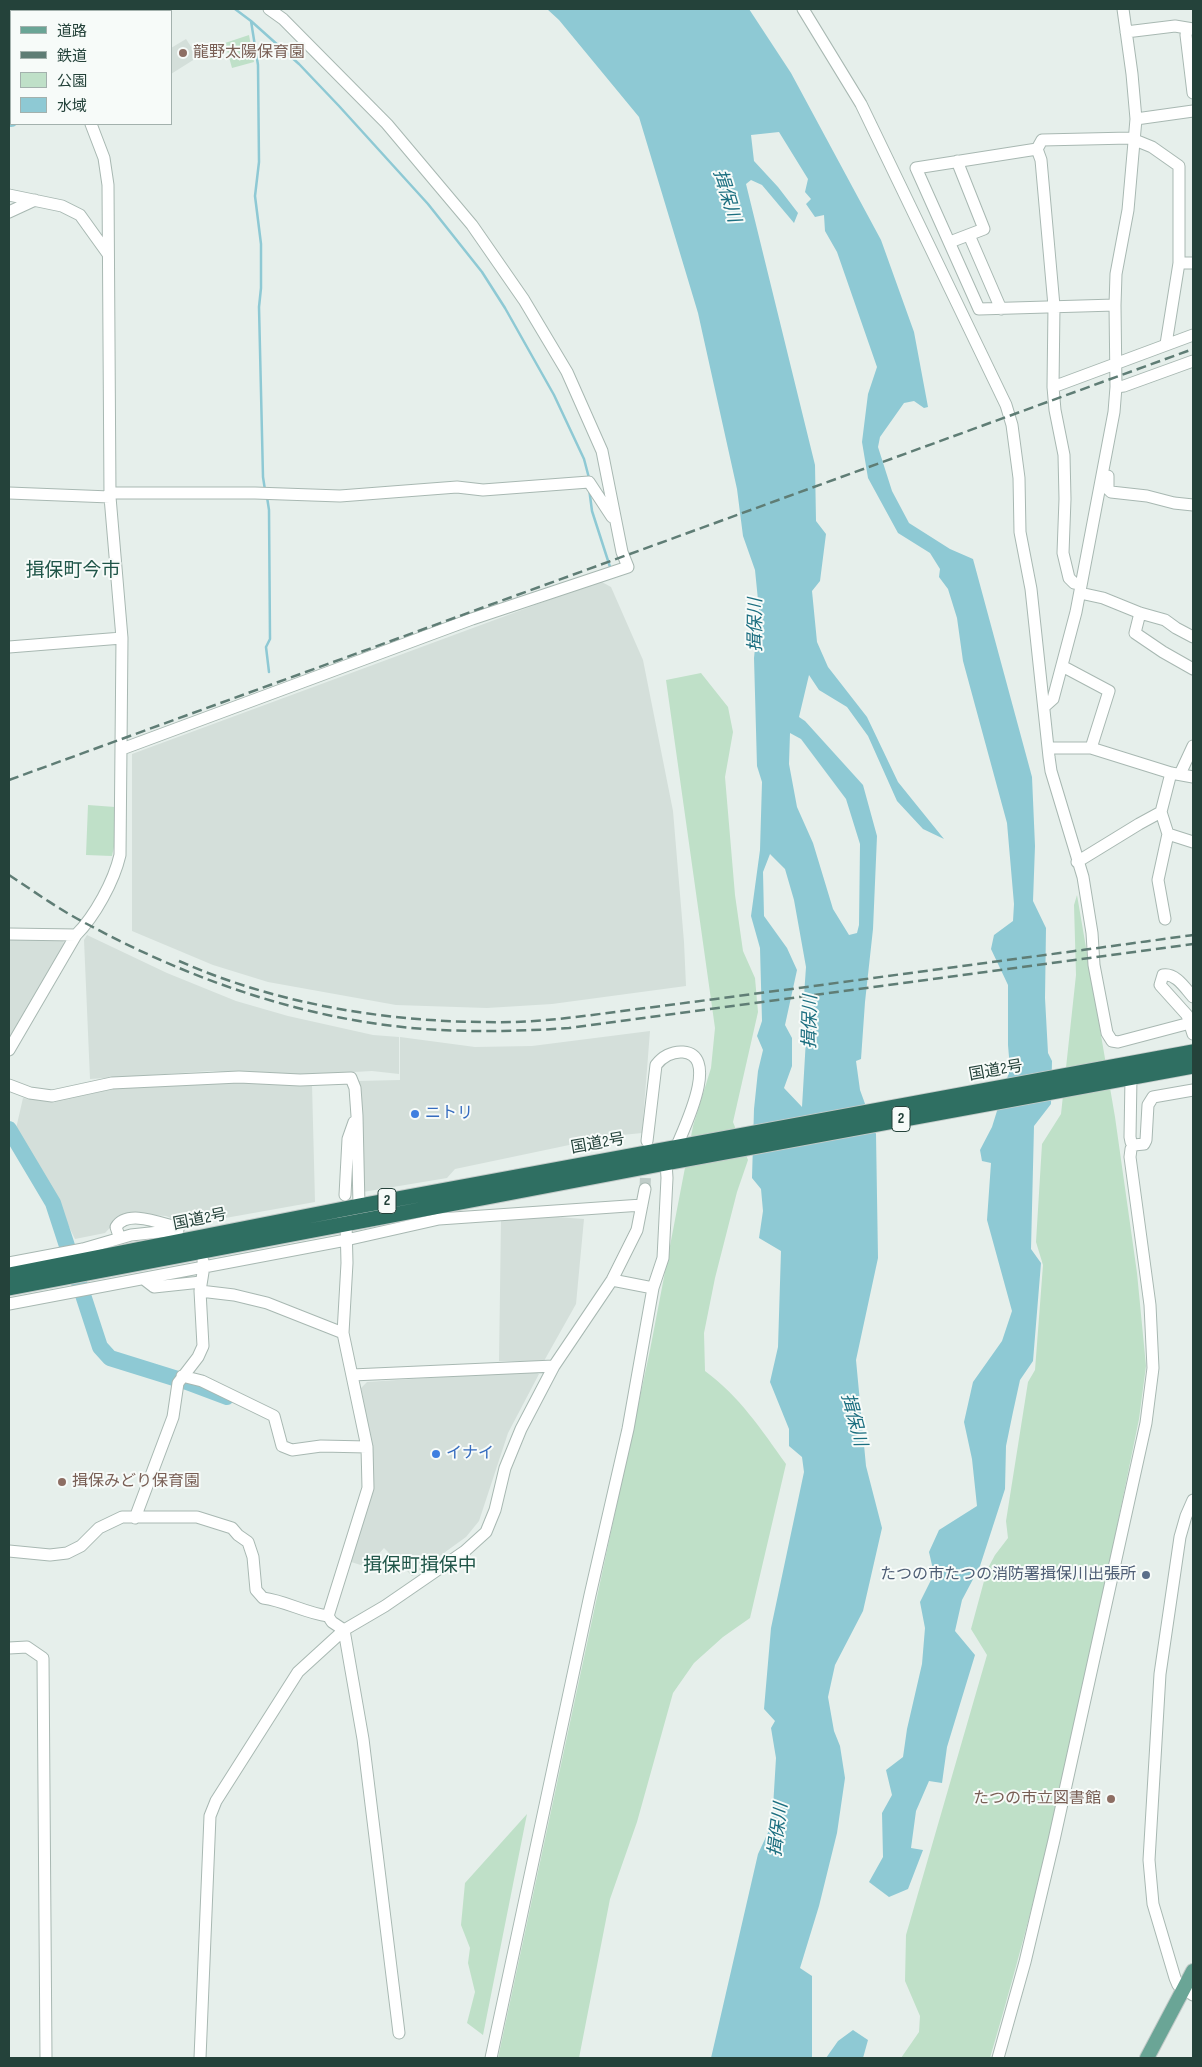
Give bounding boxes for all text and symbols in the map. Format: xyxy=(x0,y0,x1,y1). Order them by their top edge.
legend xyxy=(10,10,172,125)
text: 道路 xyxy=(57,22,87,41)
place label: 龍野太陽保育園 xyxy=(193,43,305,63)
text: 鉄道 xyxy=(57,47,87,66)
marker: 龍野太陽保育園 xyxy=(177,47,189,59)
text: 公園 xyxy=(57,72,87,91)
text: 水域 xyxy=(57,97,87,116)
water label: 揖保川 xyxy=(708,167,744,225)
district label: 揖保町今市 xyxy=(26,560,120,582)
water label: 揖保川 xyxy=(745,598,767,652)
water label: 揖保川 xyxy=(800,995,822,1049)
street label: 国道2号 xyxy=(967,1057,1025,1085)
place label: ニトリ xyxy=(425,1104,473,1124)
road number: 2 xyxy=(892,1106,910,1132)
marker: ニトリ xyxy=(409,1108,421,1120)
street label: 国道2号 xyxy=(569,1130,627,1158)
road number: 2 xyxy=(378,1188,396,1214)
street label: 国道2号 xyxy=(171,1205,229,1235)
water label: 揖保川 xyxy=(836,1391,870,1449)
place label: イナイ xyxy=(446,1444,494,1464)
marker: イナイ xyxy=(430,1448,442,1460)
place label: 揖保みどり保育園 xyxy=(72,1472,200,1492)
marker: 揖保みどり保育園 xyxy=(56,1476,68,1488)
district label: 揖保町揖保中 xyxy=(363,1555,477,1577)
place label: たつの市たつの消防署揖保川出張所 xyxy=(880,1565,1136,1585)
marker: たつの市たつの消防署揖保川出張所 xyxy=(1140,1569,1152,1581)
place label: たつの市立図書館 xyxy=(973,1789,1101,1809)
marker: たつの市立図書館 xyxy=(1105,1793,1117,1805)
water label: 揖保川 xyxy=(765,1802,793,1858)

